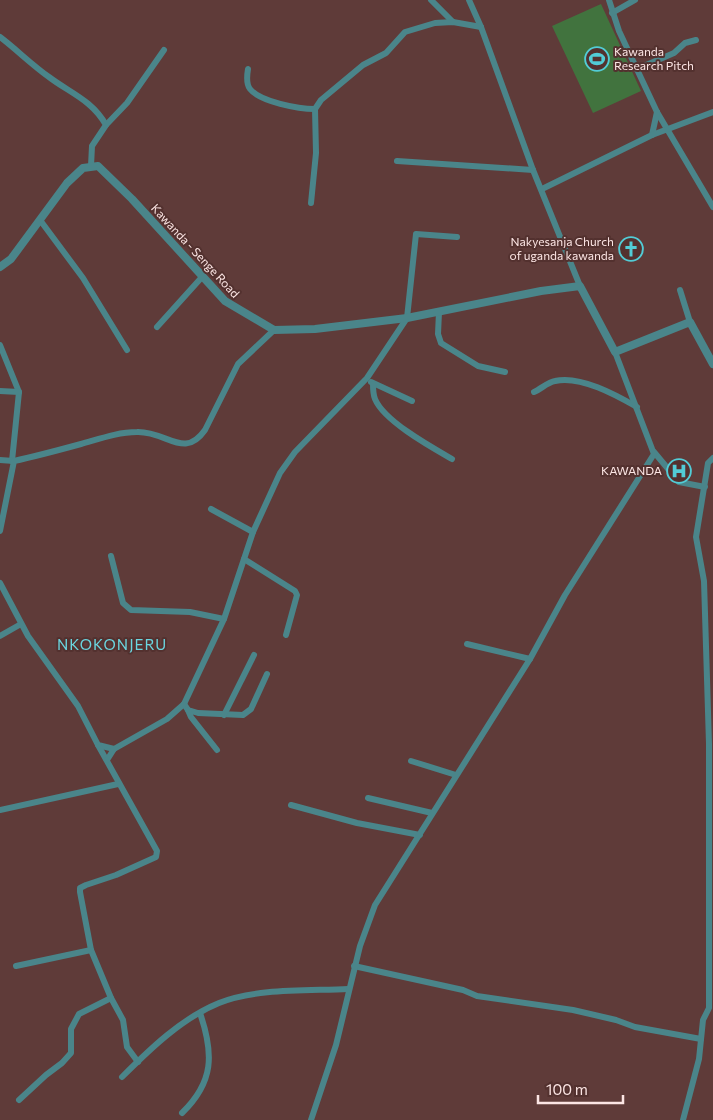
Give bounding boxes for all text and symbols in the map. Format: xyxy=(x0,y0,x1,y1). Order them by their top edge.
place label: Kawanda Research Pitch xyxy=(614,44,694,72)
sports icon: Kawanda Research Pitch xyxy=(584,46,610,72)
street label: Kawanda - Senge Road xyxy=(149,201,243,300)
place label: Nakyesanja Church of uganda kawanda xyxy=(510,234,614,262)
church icon: Nakyesanja Church of uganda kawanda xyxy=(618,236,644,262)
hospital icon: KAWANDA xyxy=(666,458,692,484)
place label: KAWANDA xyxy=(601,463,662,477)
district label: NKOKONJERU xyxy=(57,635,167,653)
scale bar xyxy=(538,1072,623,1104)
text: 100 m xyxy=(546,1080,588,1098)

